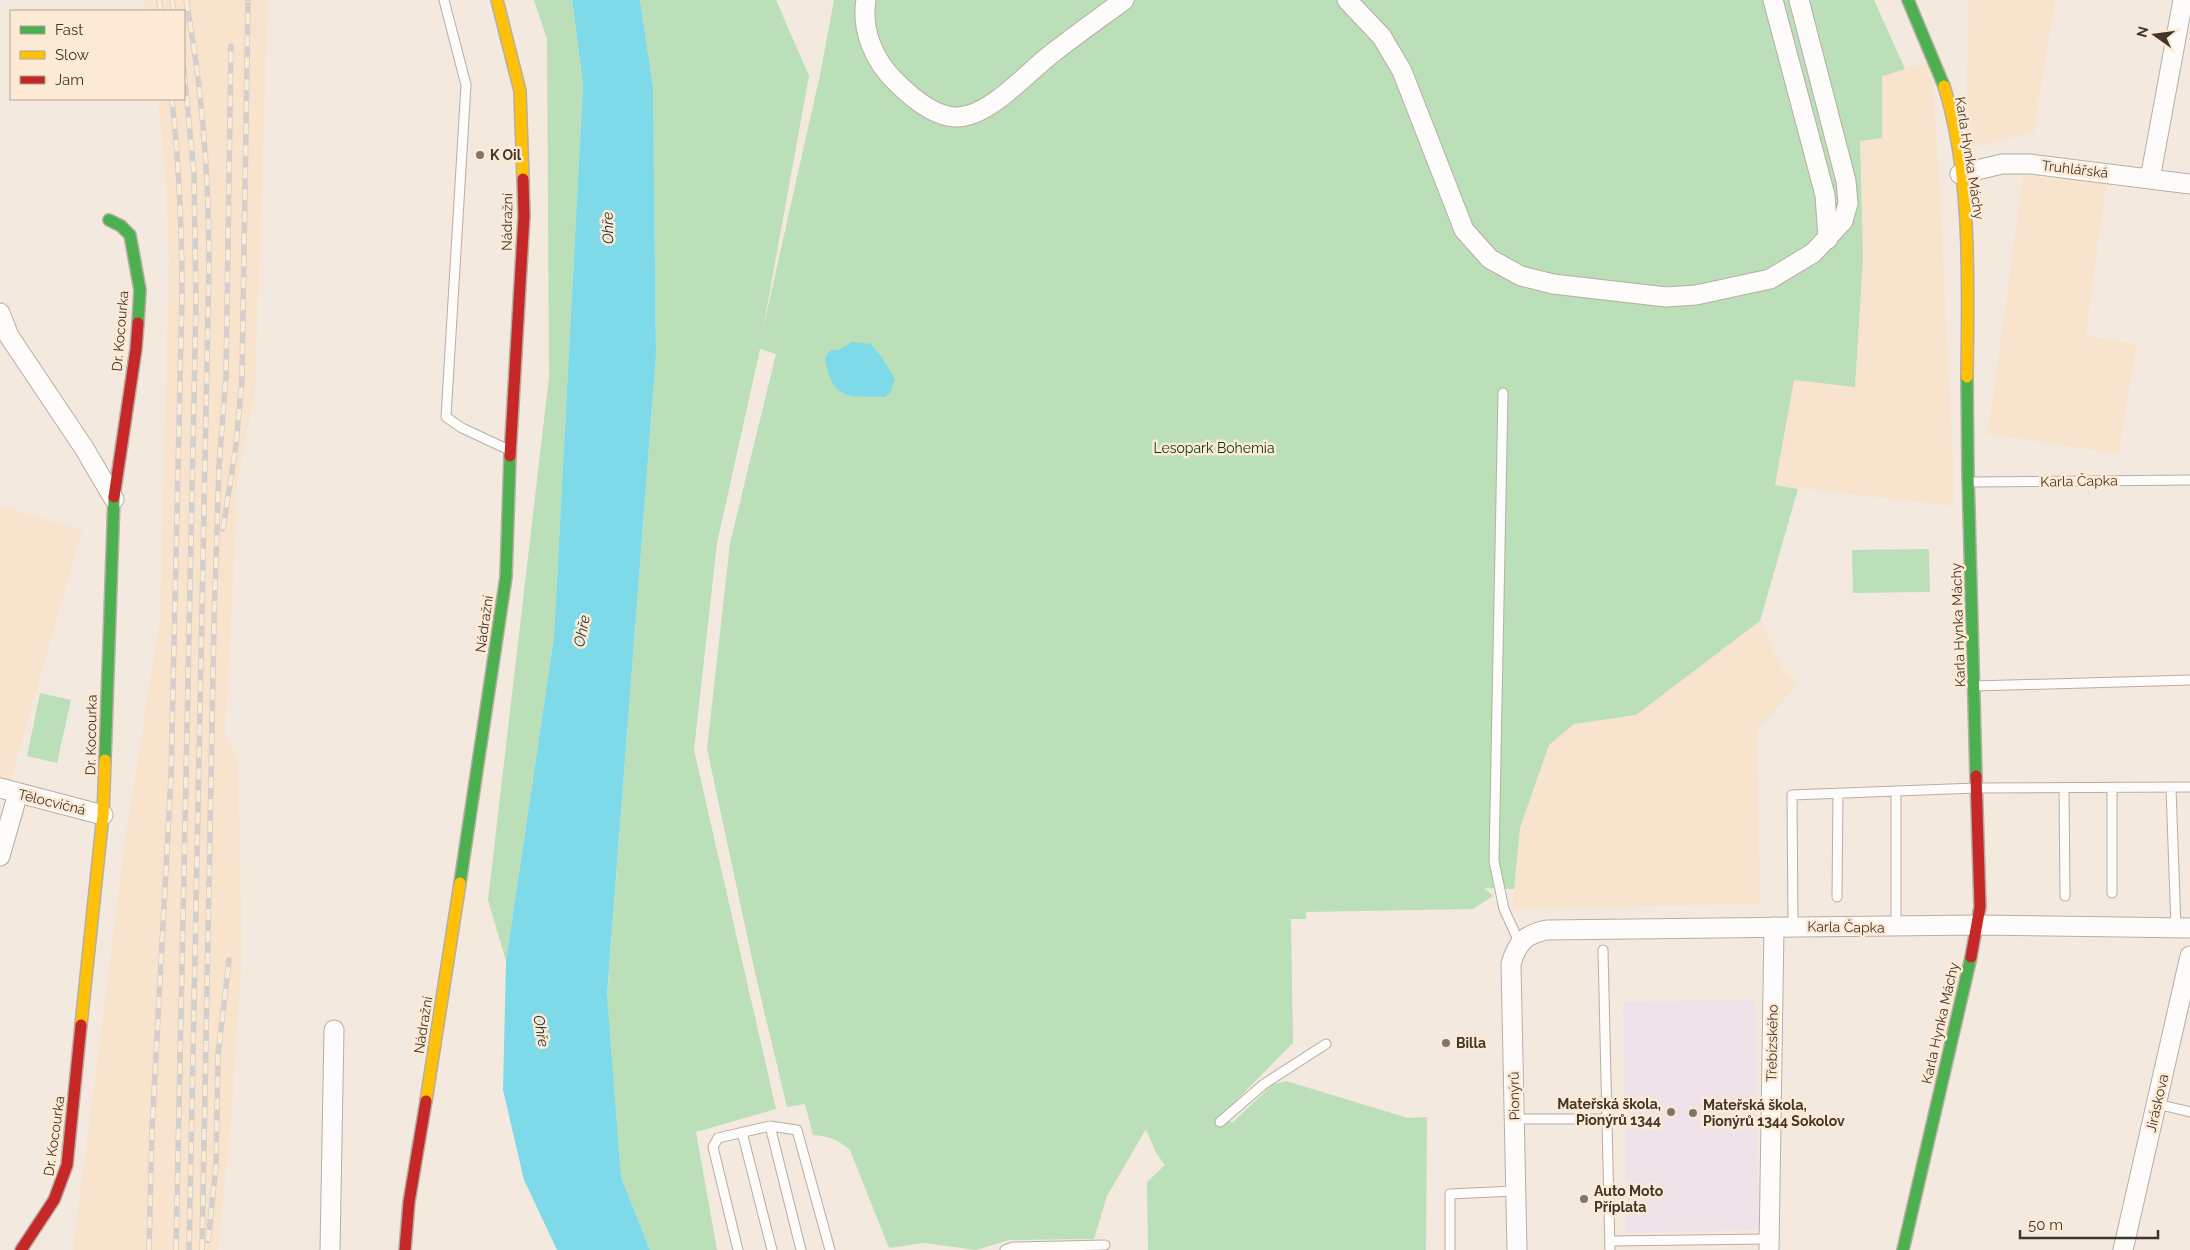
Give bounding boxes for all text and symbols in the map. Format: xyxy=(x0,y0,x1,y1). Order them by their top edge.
legend xyxy=(10,10,185,100)
north arrow xyxy=(2130,10,2180,60)
text: Fast xyxy=(55,21,83,39)
text: N xyxy=(2133,25,2151,39)
text: Slow xyxy=(55,46,89,64)
text: Jam xyxy=(55,71,84,89)
street label: Karla Hynka Máchy xyxy=(1952,95,1988,221)
place label: K Oil xyxy=(490,147,522,163)
marker: K Oil xyxy=(474,149,486,161)
street label: Truhlářská xyxy=(2041,157,2109,181)
street label: Nádražní xyxy=(498,192,516,251)
water label: Ohře xyxy=(599,212,617,244)
street label: Dr. Kocourka xyxy=(109,290,131,372)
park label: Lesopark Bohemia xyxy=(1153,440,1275,456)
street label: Karla Čapka xyxy=(2040,470,2118,490)
street label: Karla Hynka Máchy xyxy=(1948,562,1968,687)
street label: Nádražní xyxy=(472,593,496,654)
water label: Ohře xyxy=(570,613,594,649)
street label: Dr. Kocourka xyxy=(82,694,100,776)
street label: Tělocvičná xyxy=(17,786,87,818)
street label: Karla Čapka xyxy=(1807,916,1885,936)
street label: Karla Hynka Máchy xyxy=(1918,960,1962,1085)
street label: Nádražní xyxy=(411,994,436,1055)
street label: Třebízského xyxy=(1763,1004,1781,1082)
water label: Ohře xyxy=(529,1014,553,1048)
place label: Billa xyxy=(1456,1035,1486,1051)
marker: Billa xyxy=(1440,1037,1452,1049)
street label: Pionýrů xyxy=(1506,1071,1522,1121)
street label: Jiráskova xyxy=(2143,1072,2171,1134)
street label: Dr. Kocourka xyxy=(40,1095,68,1177)
place label: Mateřská škola, Pionýrů 1344 xyxy=(1557,1096,1661,1128)
place label: Mateřská škola, Pionýrů 1344 Sokolov xyxy=(1703,1097,1845,1129)
marker: Mateřská škola, Pionýrů 1344 xyxy=(1665,1106,1677,1118)
marker: Mateřská škola, Pionýrů 1344 Sokolov xyxy=(1687,1107,1699,1119)
place label: Auto Moto Příplata xyxy=(1594,1183,1664,1215)
marker: Auto Moto Příplata xyxy=(1578,1193,1590,1205)
scale bar xyxy=(2020,1208,2158,1240)
text: 50 m xyxy=(2028,1216,2063,1234)

